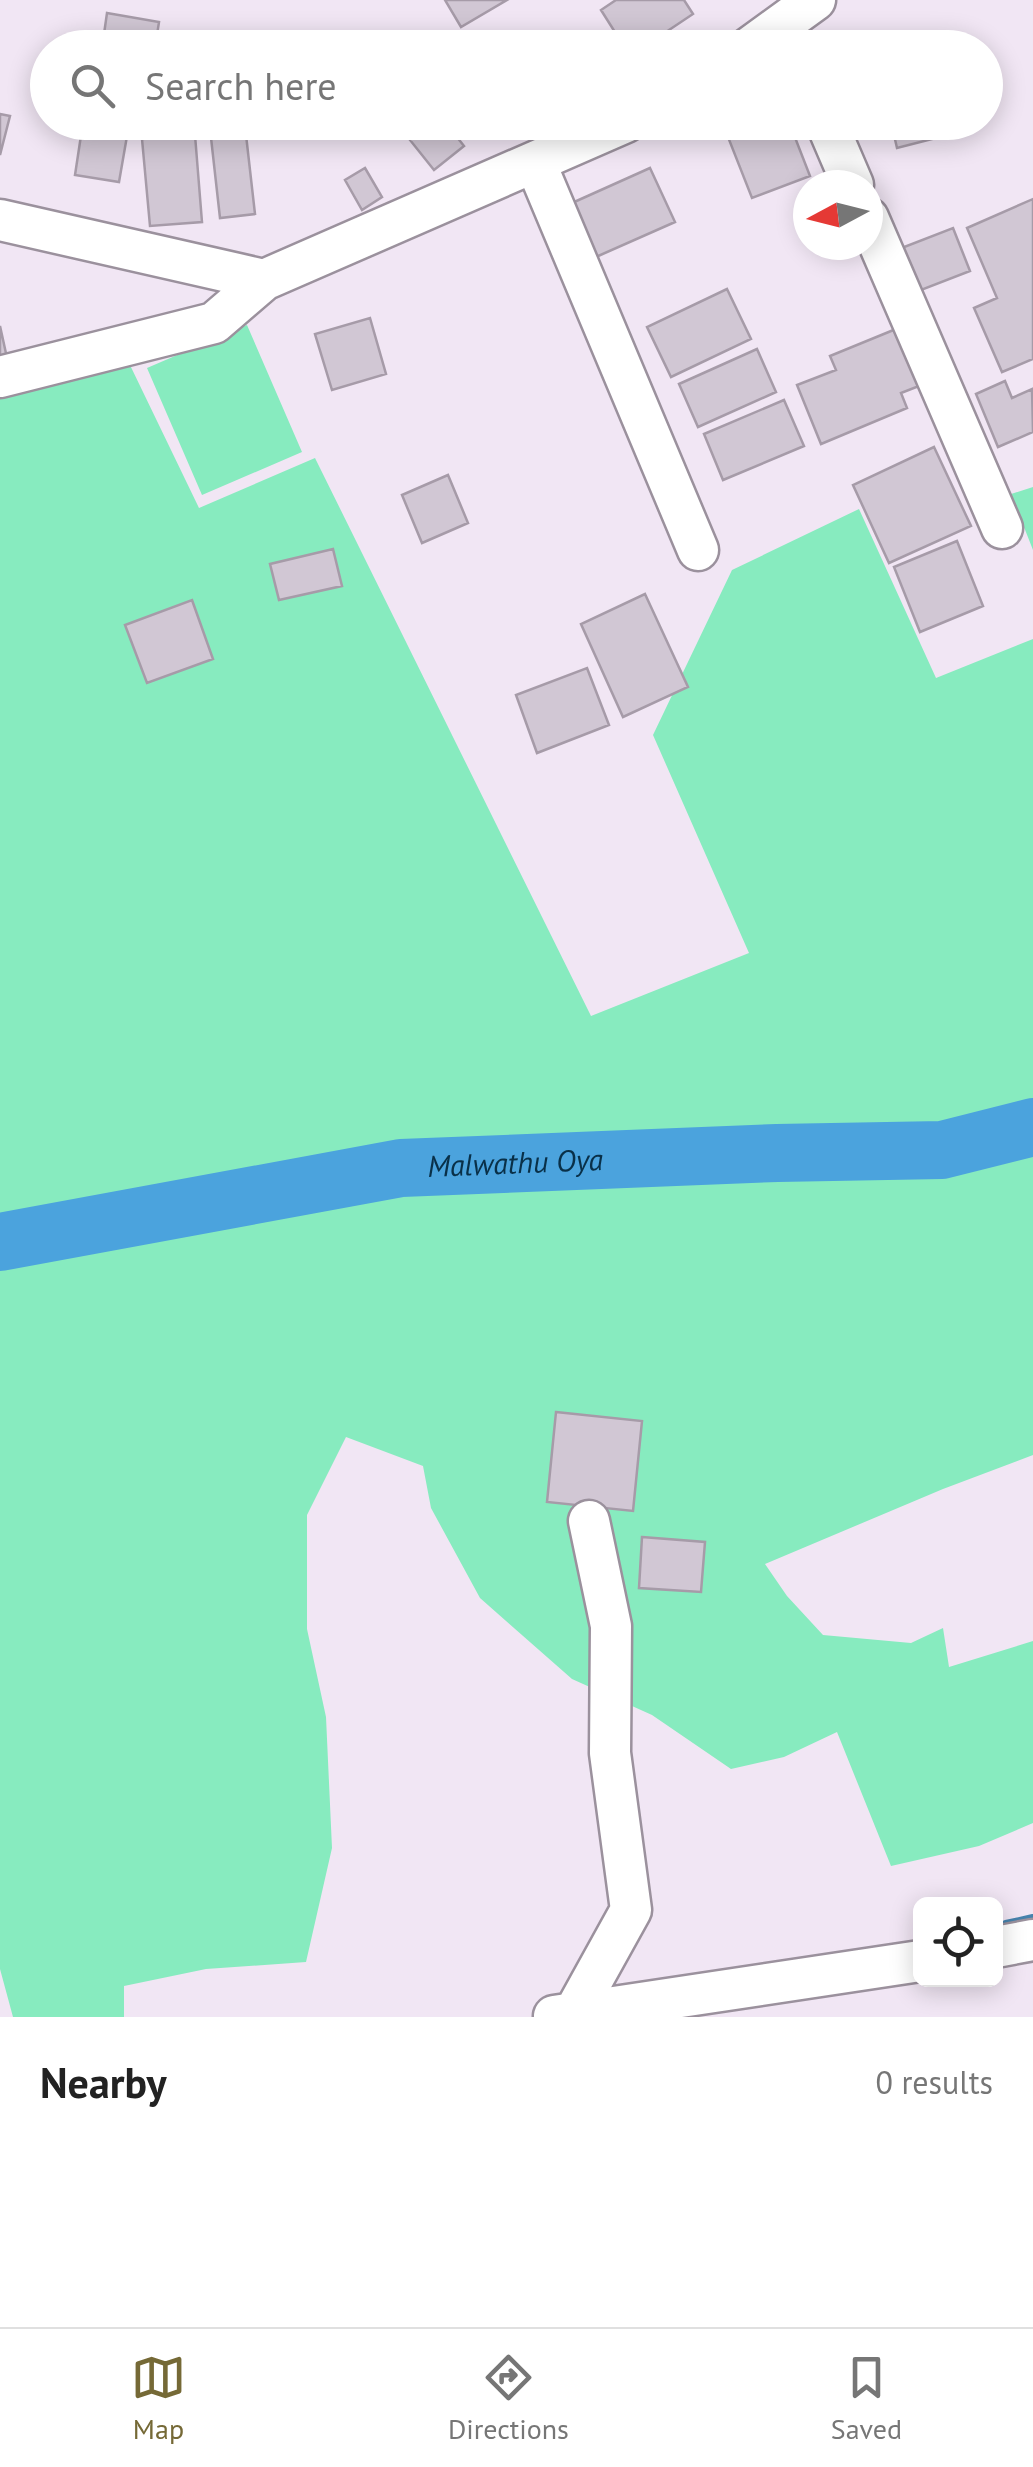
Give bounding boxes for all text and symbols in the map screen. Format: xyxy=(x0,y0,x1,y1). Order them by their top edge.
search box xyxy=(30,30,1003,140)
icon: search xyxy=(65,58,120,113)
text: Search here xyxy=(145,61,337,110)
north arrow xyxy=(793,170,883,260)
water label: Malwathu Oya xyxy=(426,1139,604,1185)
map controls xyxy=(913,1897,1003,1987)
button: locate xyxy=(913,1897,1003,1987)
text: Nearby xyxy=(40,2055,167,2110)
text: 0 results xyxy=(875,2061,993,2103)
tab: Map xyxy=(131,2350,186,2447)
tab: Directions xyxy=(448,2350,569,2447)
tab: Saved xyxy=(831,2350,902,2447)

